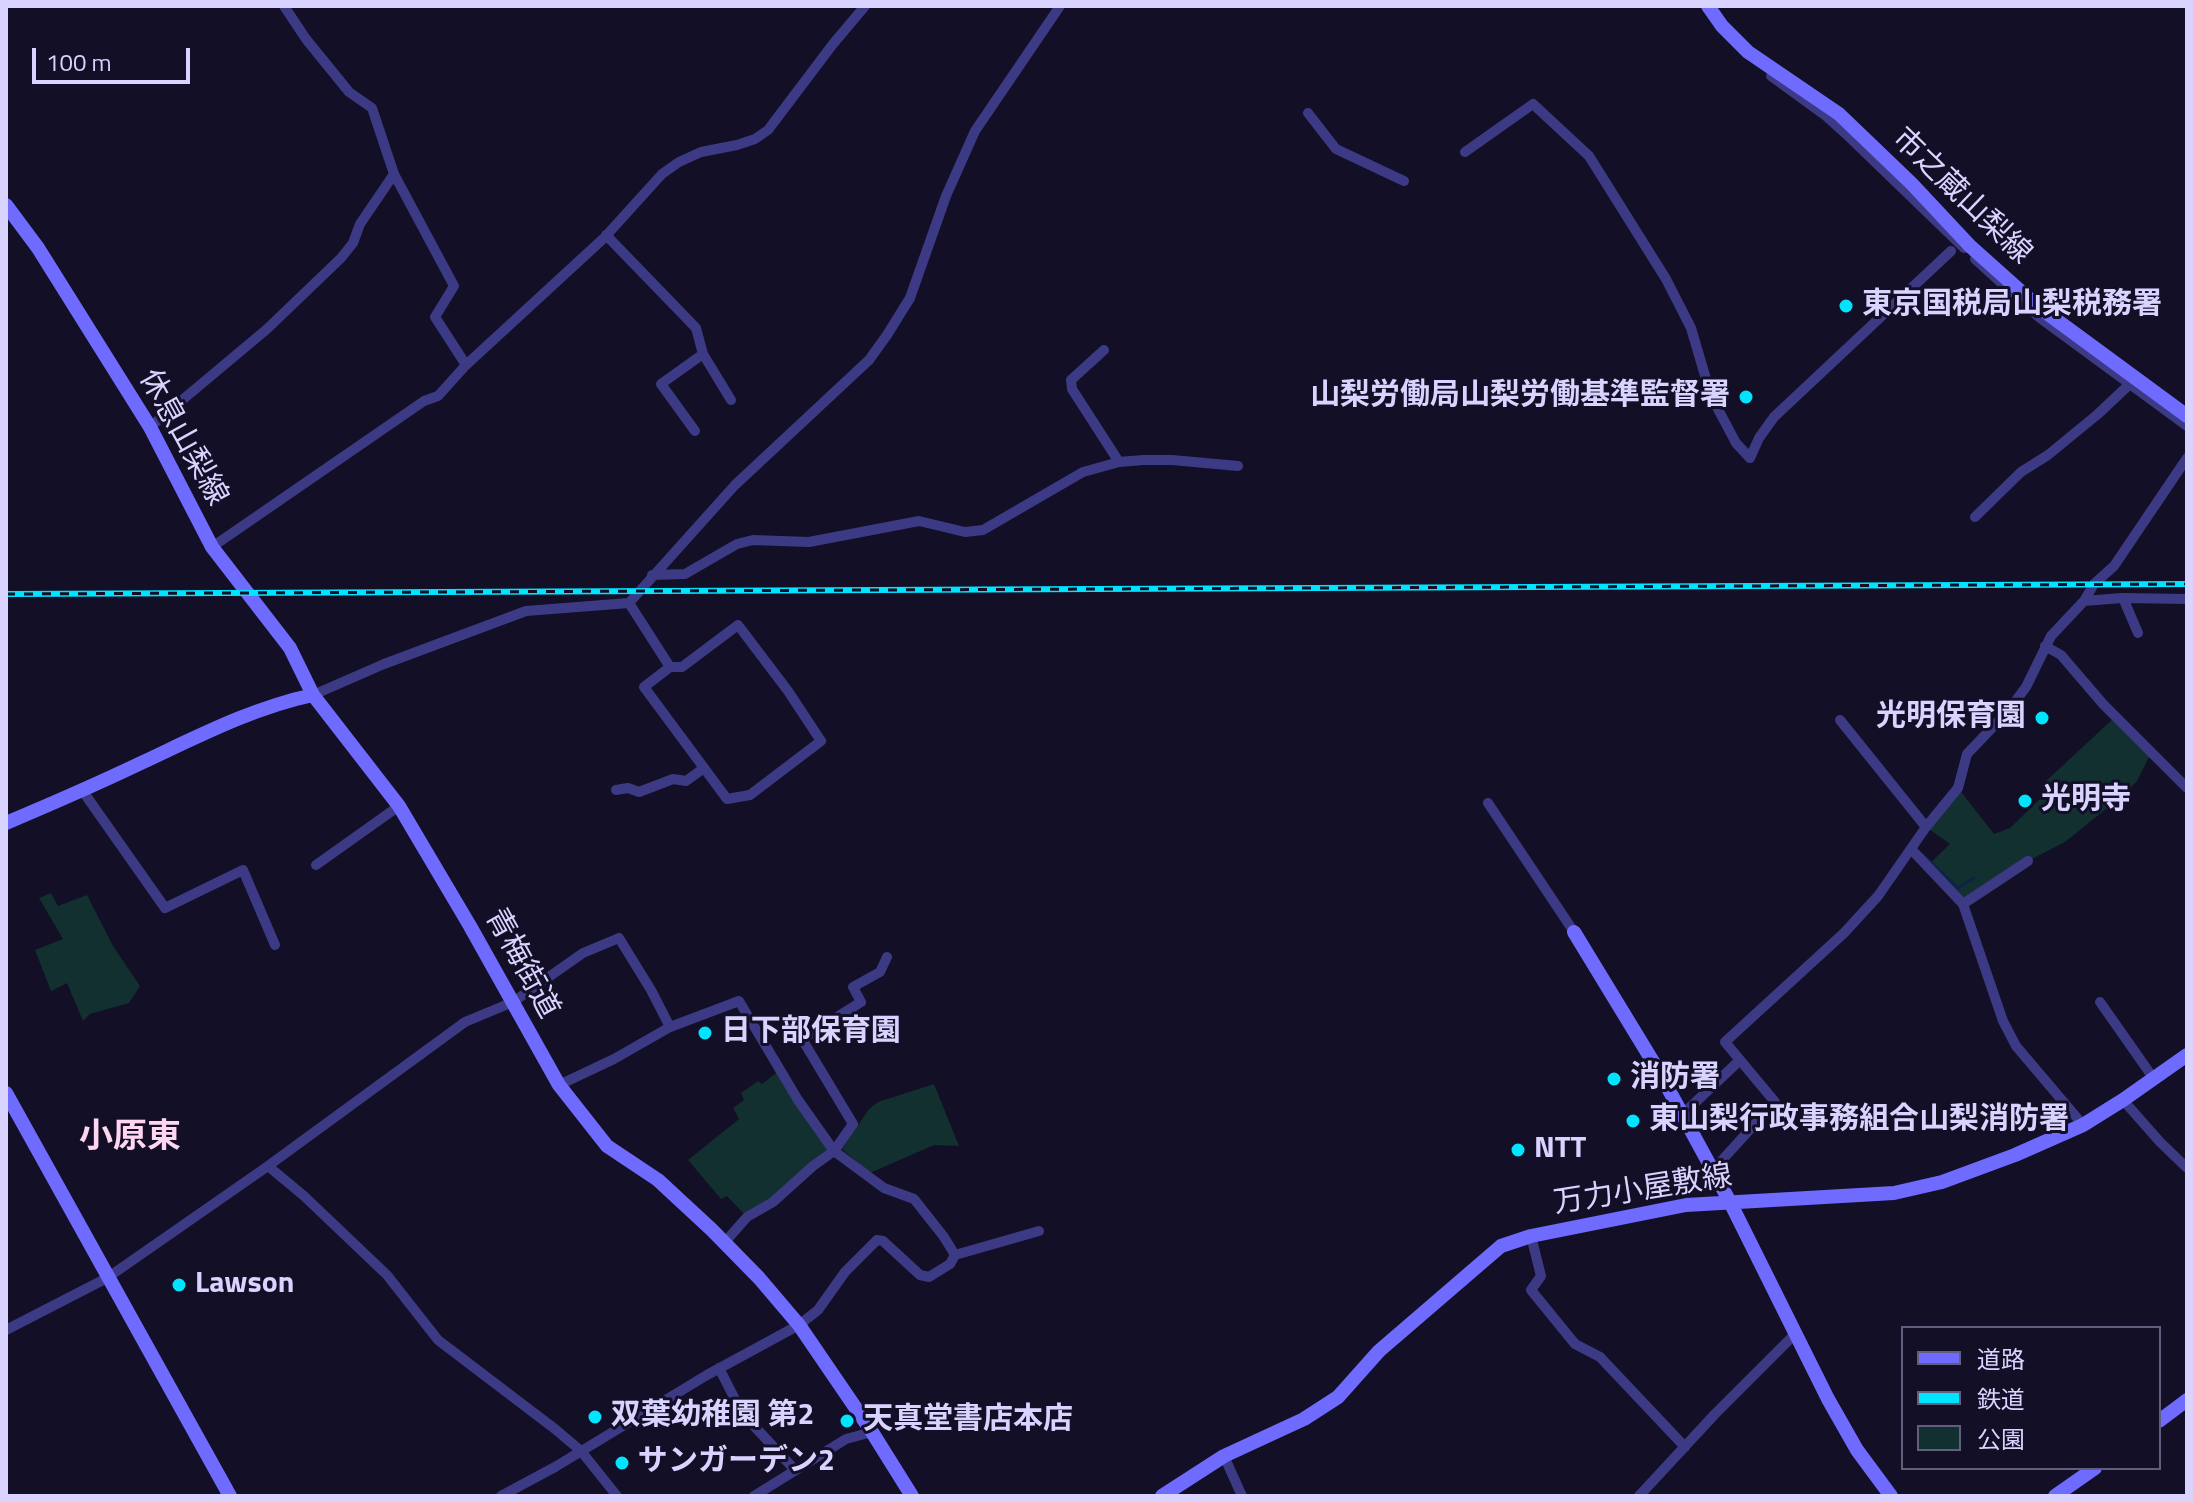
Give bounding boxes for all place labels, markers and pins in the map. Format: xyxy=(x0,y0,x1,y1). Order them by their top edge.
place label: 東京国税局山梨税務署 xyxy=(1862,288,2162,324)
marker: 東京国税局山梨税務署 xyxy=(1837,297,1855,315)
place label: 山梨労働局山梨労働基準監督署 xyxy=(1310,379,1730,415)
marker: 山梨労働局山梨労働基準監督署 xyxy=(1737,388,1755,406)
place label: 光明保育園 xyxy=(1876,700,2026,736)
marker: 光明保育園 xyxy=(2033,709,2051,727)
place label: 光明寺 xyxy=(2041,783,2131,819)
marker: 光明寺 xyxy=(2016,792,2034,810)
place label: 日下部保育園 xyxy=(721,1015,901,1051)
marker: 日下部保育園 xyxy=(696,1024,714,1042)
place label: 消防署 xyxy=(1630,1061,1720,1097)
marker: 消防署 xyxy=(1605,1070,1623,1088)
place label: 東山梨行政事務組合山梨消防署 xyxy=(1649,1103,2069,1139)
marker: 東山梨行政事務組合山梨消防署 xyxy=(1624,1112,1642,1130)
place label: NTT xyxy=(1534,1132,1586,1168)
marker: NTT xyxy=(1509,1141,1527,1159)
place label: Lawson xyxy=(195,1267,294,1303)
marker: Lawson xyxy=(170,1276,188,1294)
place label: 双葉幼稚園 第2 xyxy=(611,1399,814,1435)
place label: 天真堂書店本店 xyxy=(863,1403,1073,1439)
marker: 双葉幼稚園 第2 xyxy=(586,1408,604,1426)
marker: 天真堂書店本店 xyxy=(838,1412,856,1430)
place label: サンガーデン2 xyxy=(638,1445,835,1481)
marker: サンガーデン2 xyxy=(613,1454,631,1472)

